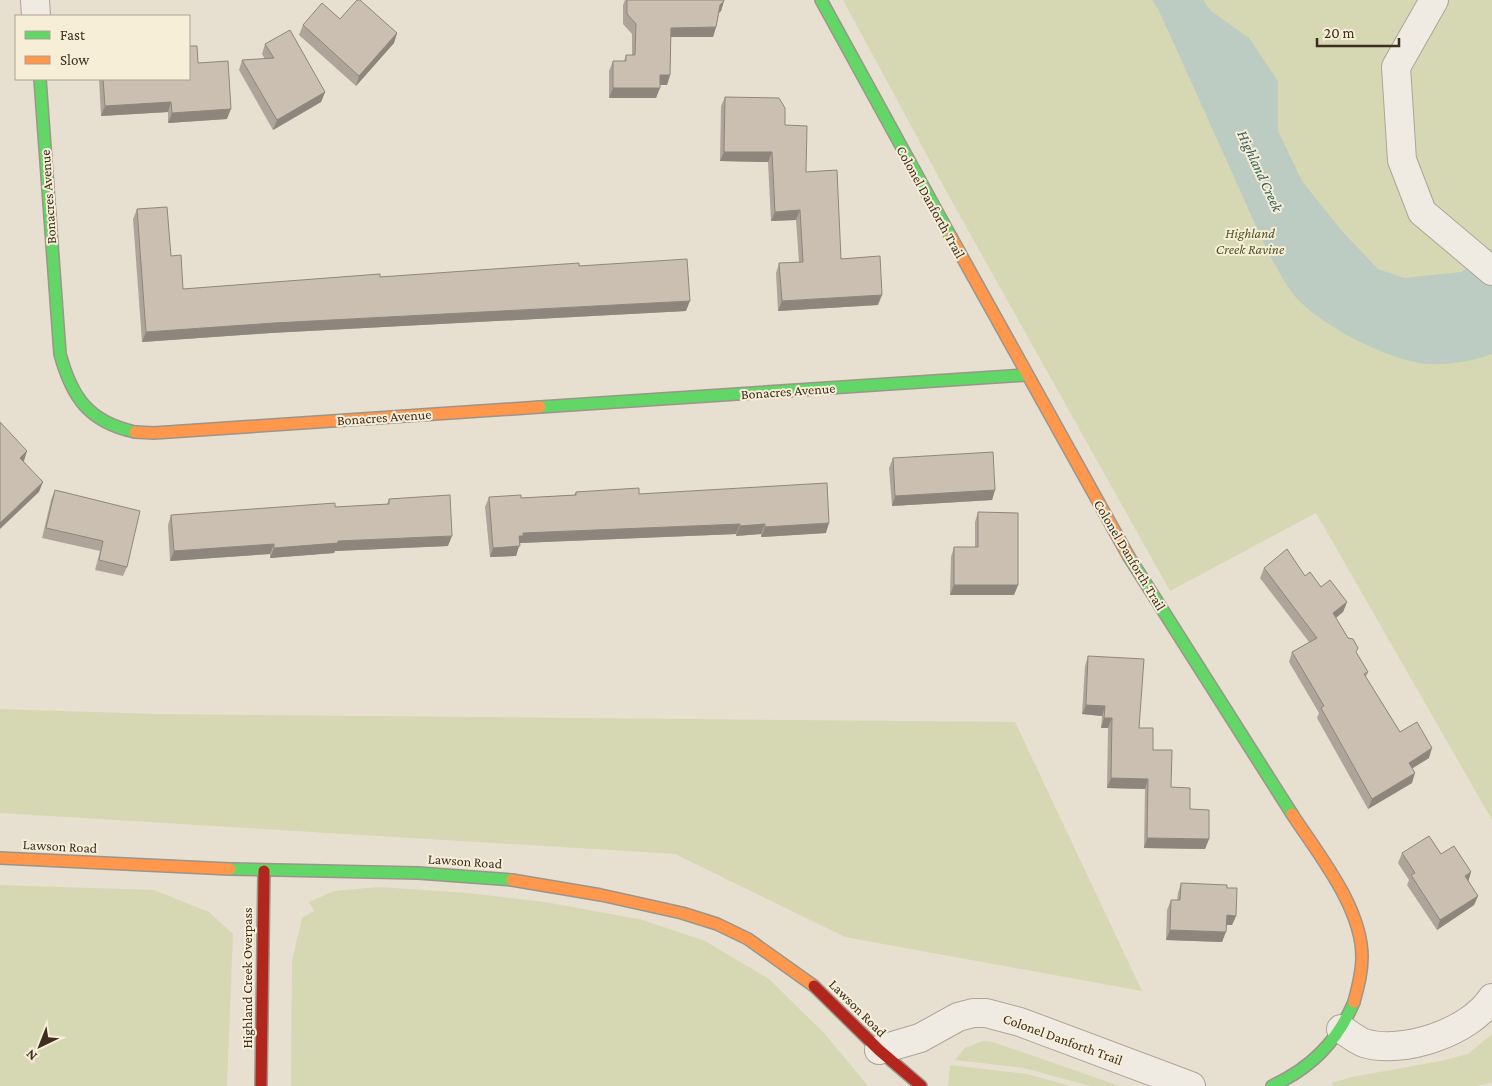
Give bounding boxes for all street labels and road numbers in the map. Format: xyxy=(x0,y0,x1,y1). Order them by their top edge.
street label: Colonel Danforth Trail xyxy=(893,143,969,261)
street label: Bonacres Avenue xyxy=(37,149,59,245)
street label: Bonacres Avenue xyxy=(740,380,836,402)
street label: Bonacres Avenue xyxy=(336,406,432,428)
street label: Colonel Danforth Trail xyxy=(1091,497,1169,613)
street label: Lawson Road xyxy=(22,836,98,856)
street label: Lawson Road xyxy=(427,850,503,872)
street label: Highland Creek Overpass xyxy=(239,907,255,1049)
street label: Lawson Road xyxy=(826,976,890,1040)
street label: Colonel Danforth Trail xyxy=(1001,1010,1125,1068)

